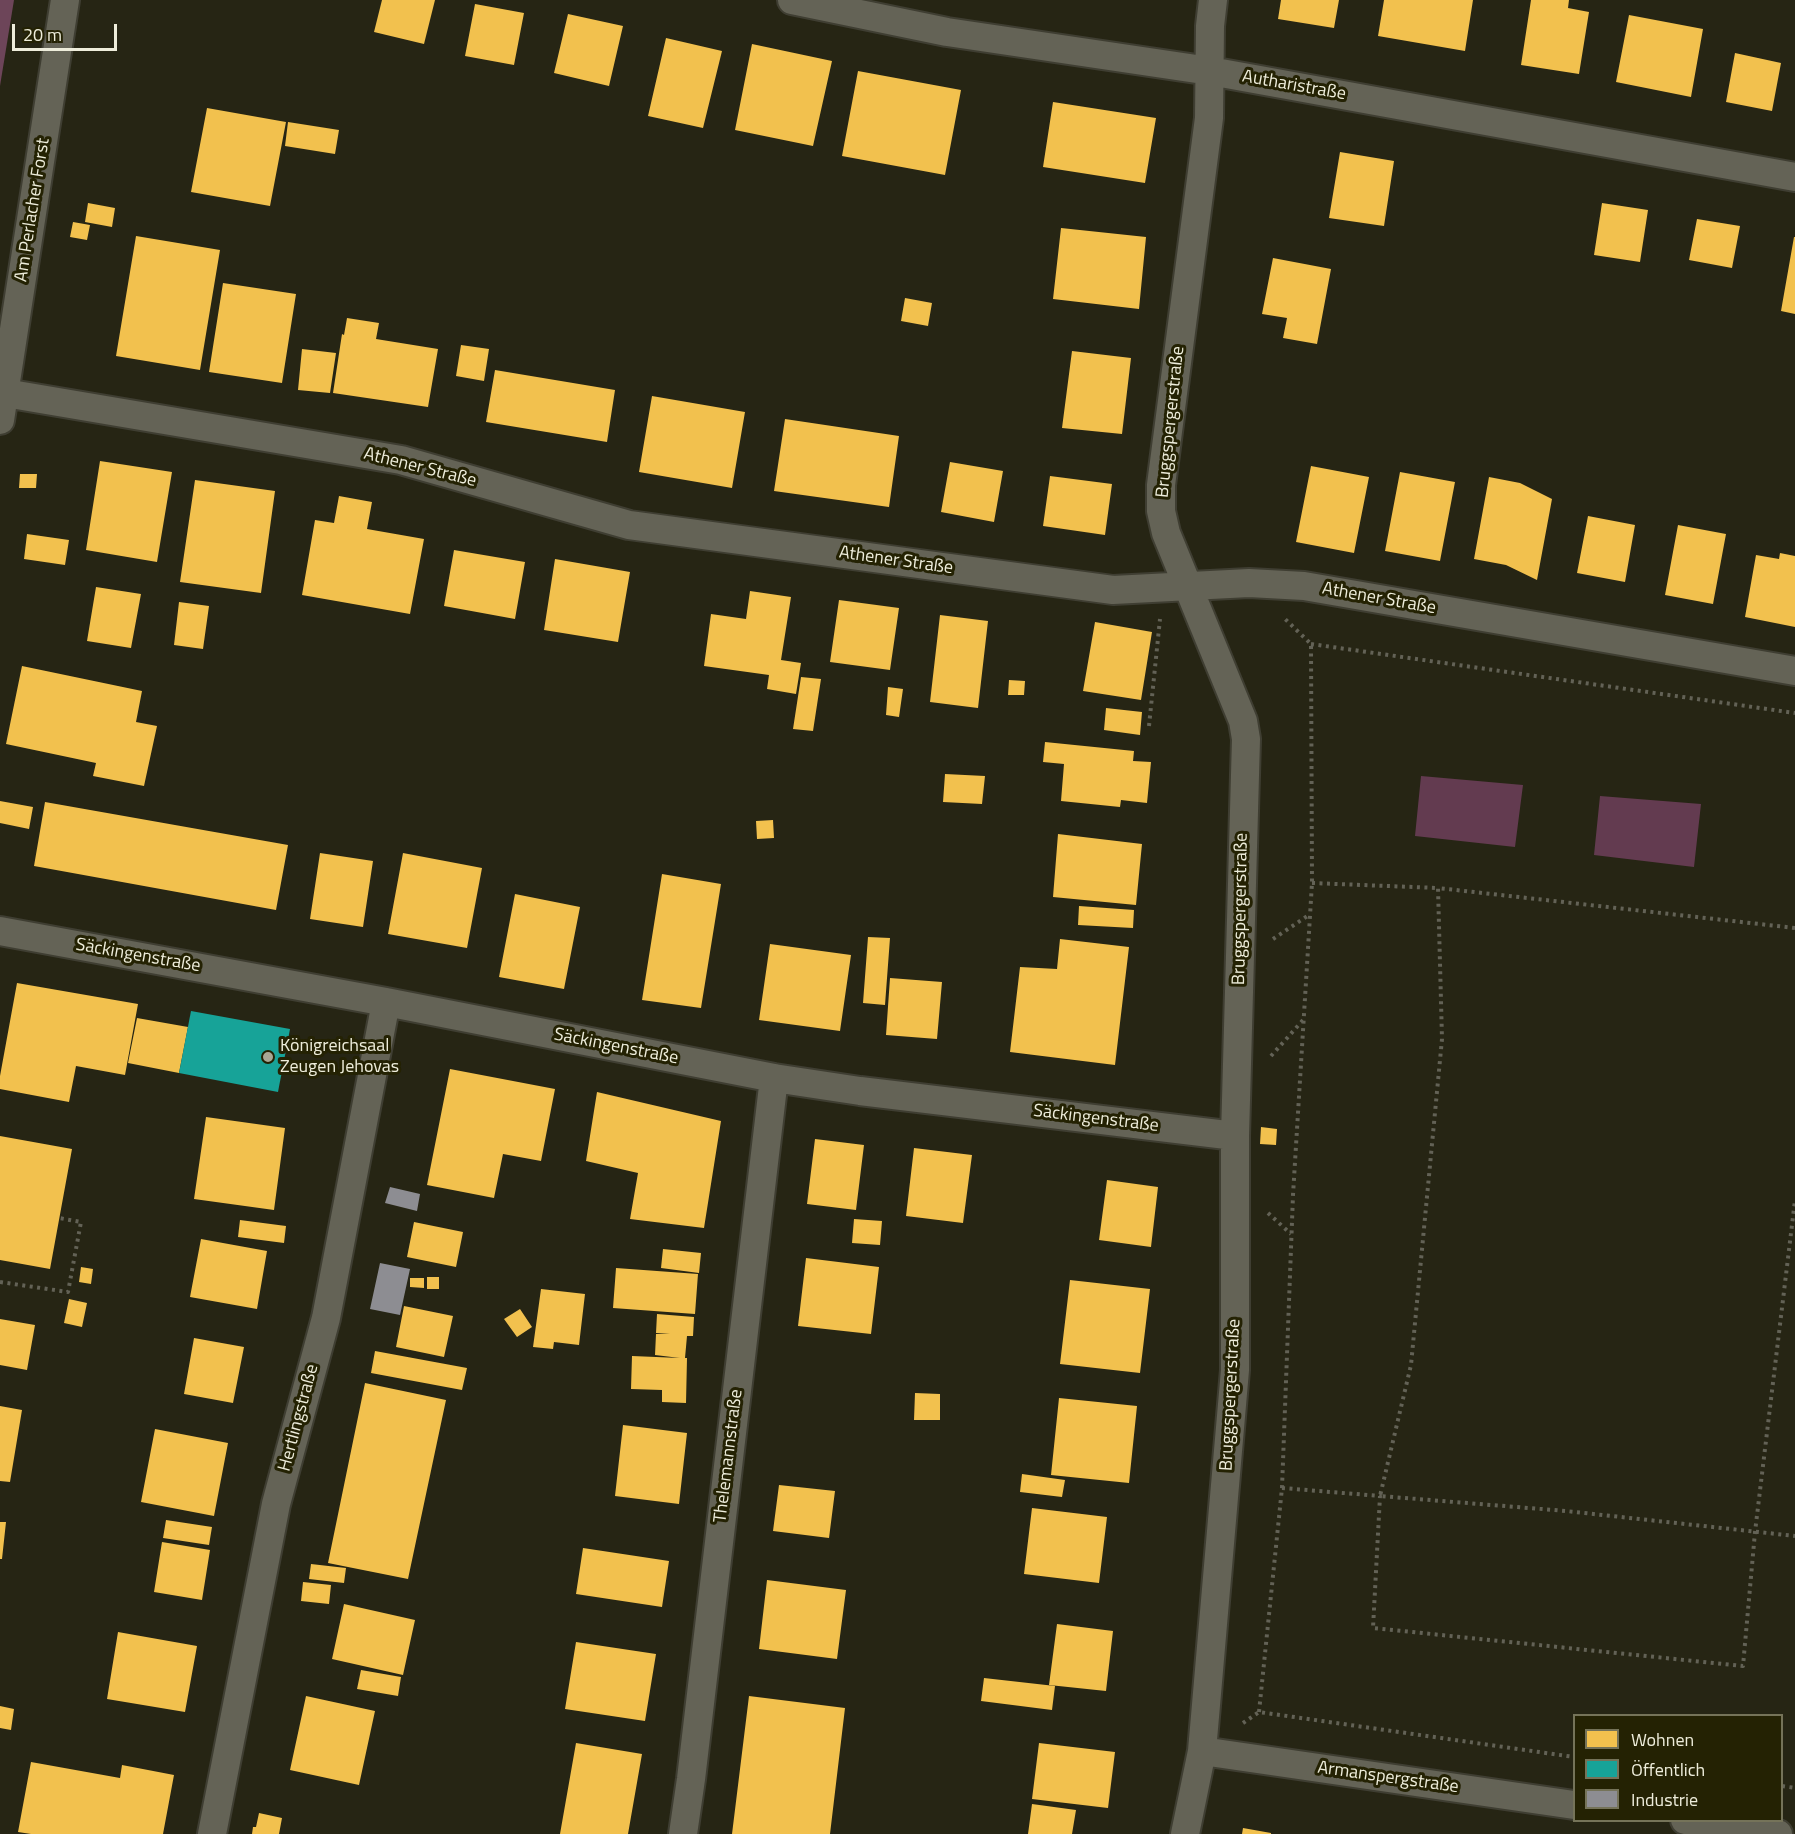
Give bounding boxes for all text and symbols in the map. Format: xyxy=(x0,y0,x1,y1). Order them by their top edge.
scale bar xyxy=(15,12,120,50)
text: 20 m xyxy=(23,21,62,48)
street label: Autharistraße xyxy=(1241,66,1347,106)
street label: Am Perlacher Forst xyxy=(11,137,55,283)
street label: Bruggspergerstraße xyxy=(1152,345,1190,499)
street label: Athener Straße xyxy=(362,444,478,492)
street label: Athener Straße xyxy=(838,542,954,580)
street label: Athener Straße xyxy=(1320,578,1438,620)
street label: Bruggspergerstraße xyxy=(1229,833,1253,985)
street label: Säckingenstraße xyxy=(74,934,202,978)
street label: Säckingenstraße xyxy=(552,1024,680,1070)
place label: Königreichsaal Zeugen Jehovas xyxy=(280,1036,399,1078)
marker: Königreichsaal Zeugen Jehovas xyxy=(261,1050,275,1064)
street label: Säckingenstraße xyxy=(1032,1101,1160,1137)
street label: Bruggspergerstraße xyxy=(1216,1318,1246,1472)
street label: Hertlingstraße xyxy=(274,1362,324,1474)
street label: Thelemannstraße xyxy=(710,1388,748,1524)
legend xyxy=(1573,1714,1783,1822)
text: Wohnen xyxy=(1631,1726,1694,1753)
text: Öffentlich xyxy=(1631,1756,1705,1783)
street label: Armanspergstraße xyxy=(1316,1757,1460,1799)
text: Industrie xyxy=(1631,1786,1698,1813)

